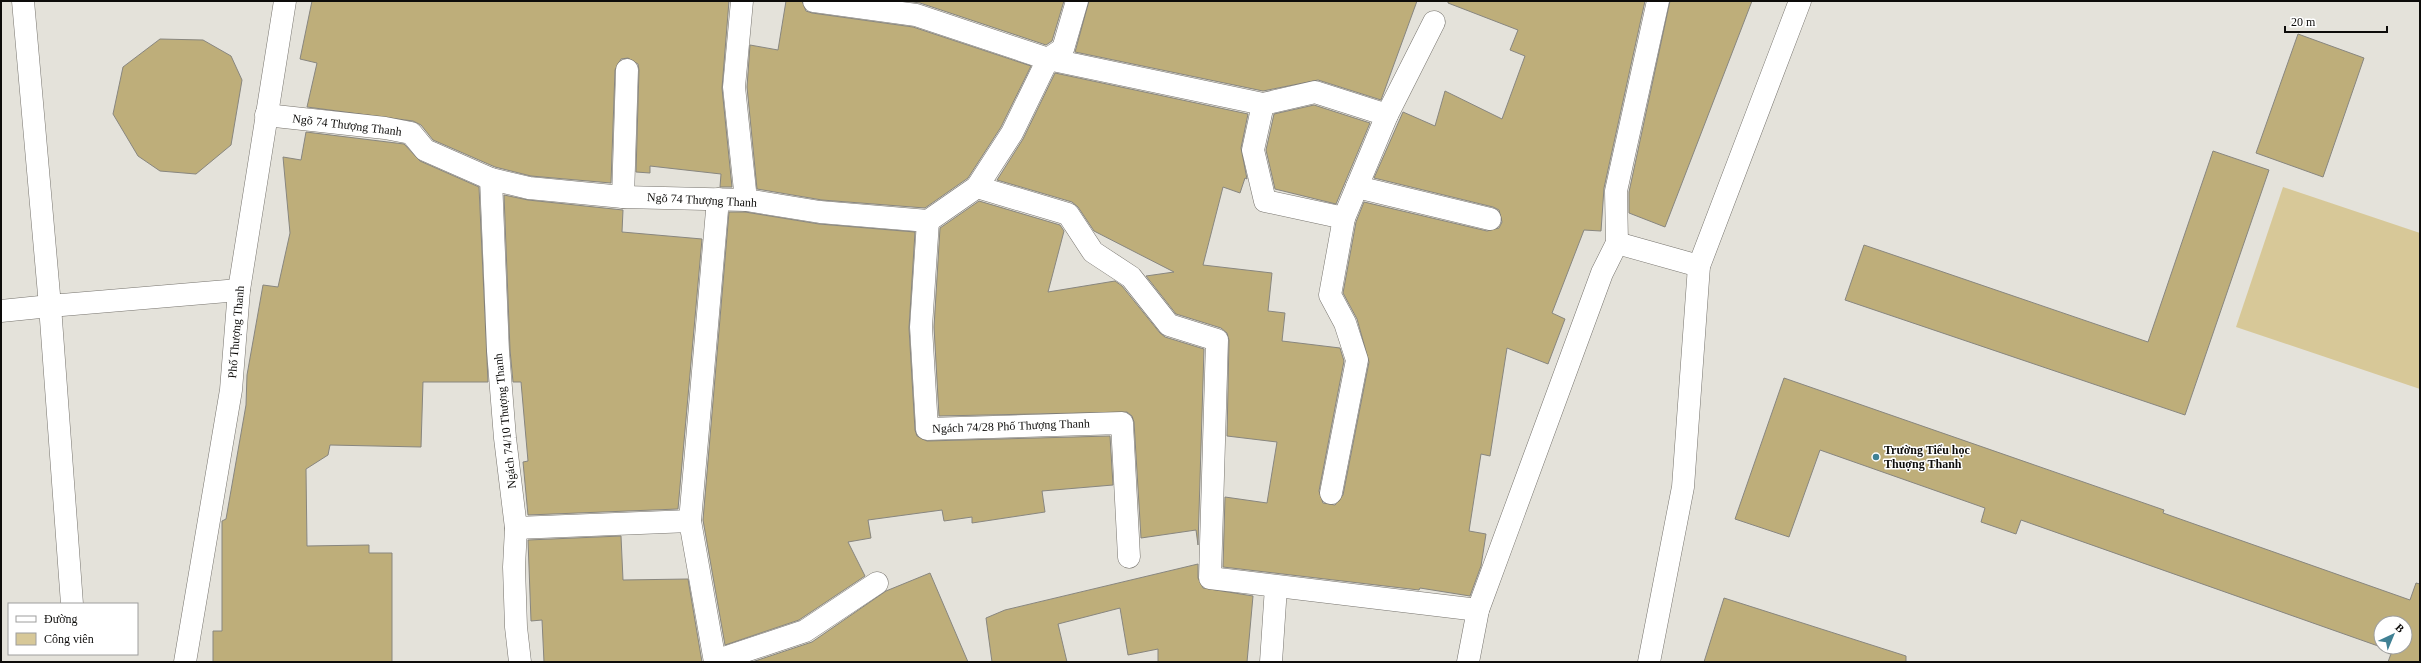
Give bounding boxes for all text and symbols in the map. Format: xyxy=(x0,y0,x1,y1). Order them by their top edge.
scale bar xyxy=(2285,8,2387,34)
text: 20 m xyxy=(2291,15,2316,29)
street label: Ngõ 74 Thượng Thanh xyxy=(292,111,402,139)
street label: Ngõ 74 Thượng Thanh xyxy=(647,190,757,210)
street label: Phố Thượng Thanh xyxy=(225,285,247,379)
street label: Ngách 74/10 Thượng Thanh xyxy=(491,353,519,489)
street label: Ngách 74/28 Phố Thượng Thanh xyxy=(932,416,1090,436)
place label: Trường Tiểu học Thuợng Thanh xyxy=(1884,443,1971,471)
marker: Trường Tiểu học Thuợng Thanh xyxy=(1871,452,1881,462)
legend xyxy=(8,603,138,655)
text: Đường xyxy=(44,612,78,626)
north arrow xyxy=(2373,615,2413,655)
text: B xyxy=(2393,621,2407,635)
text: Công viên xyxy=(44,632,94,646)

